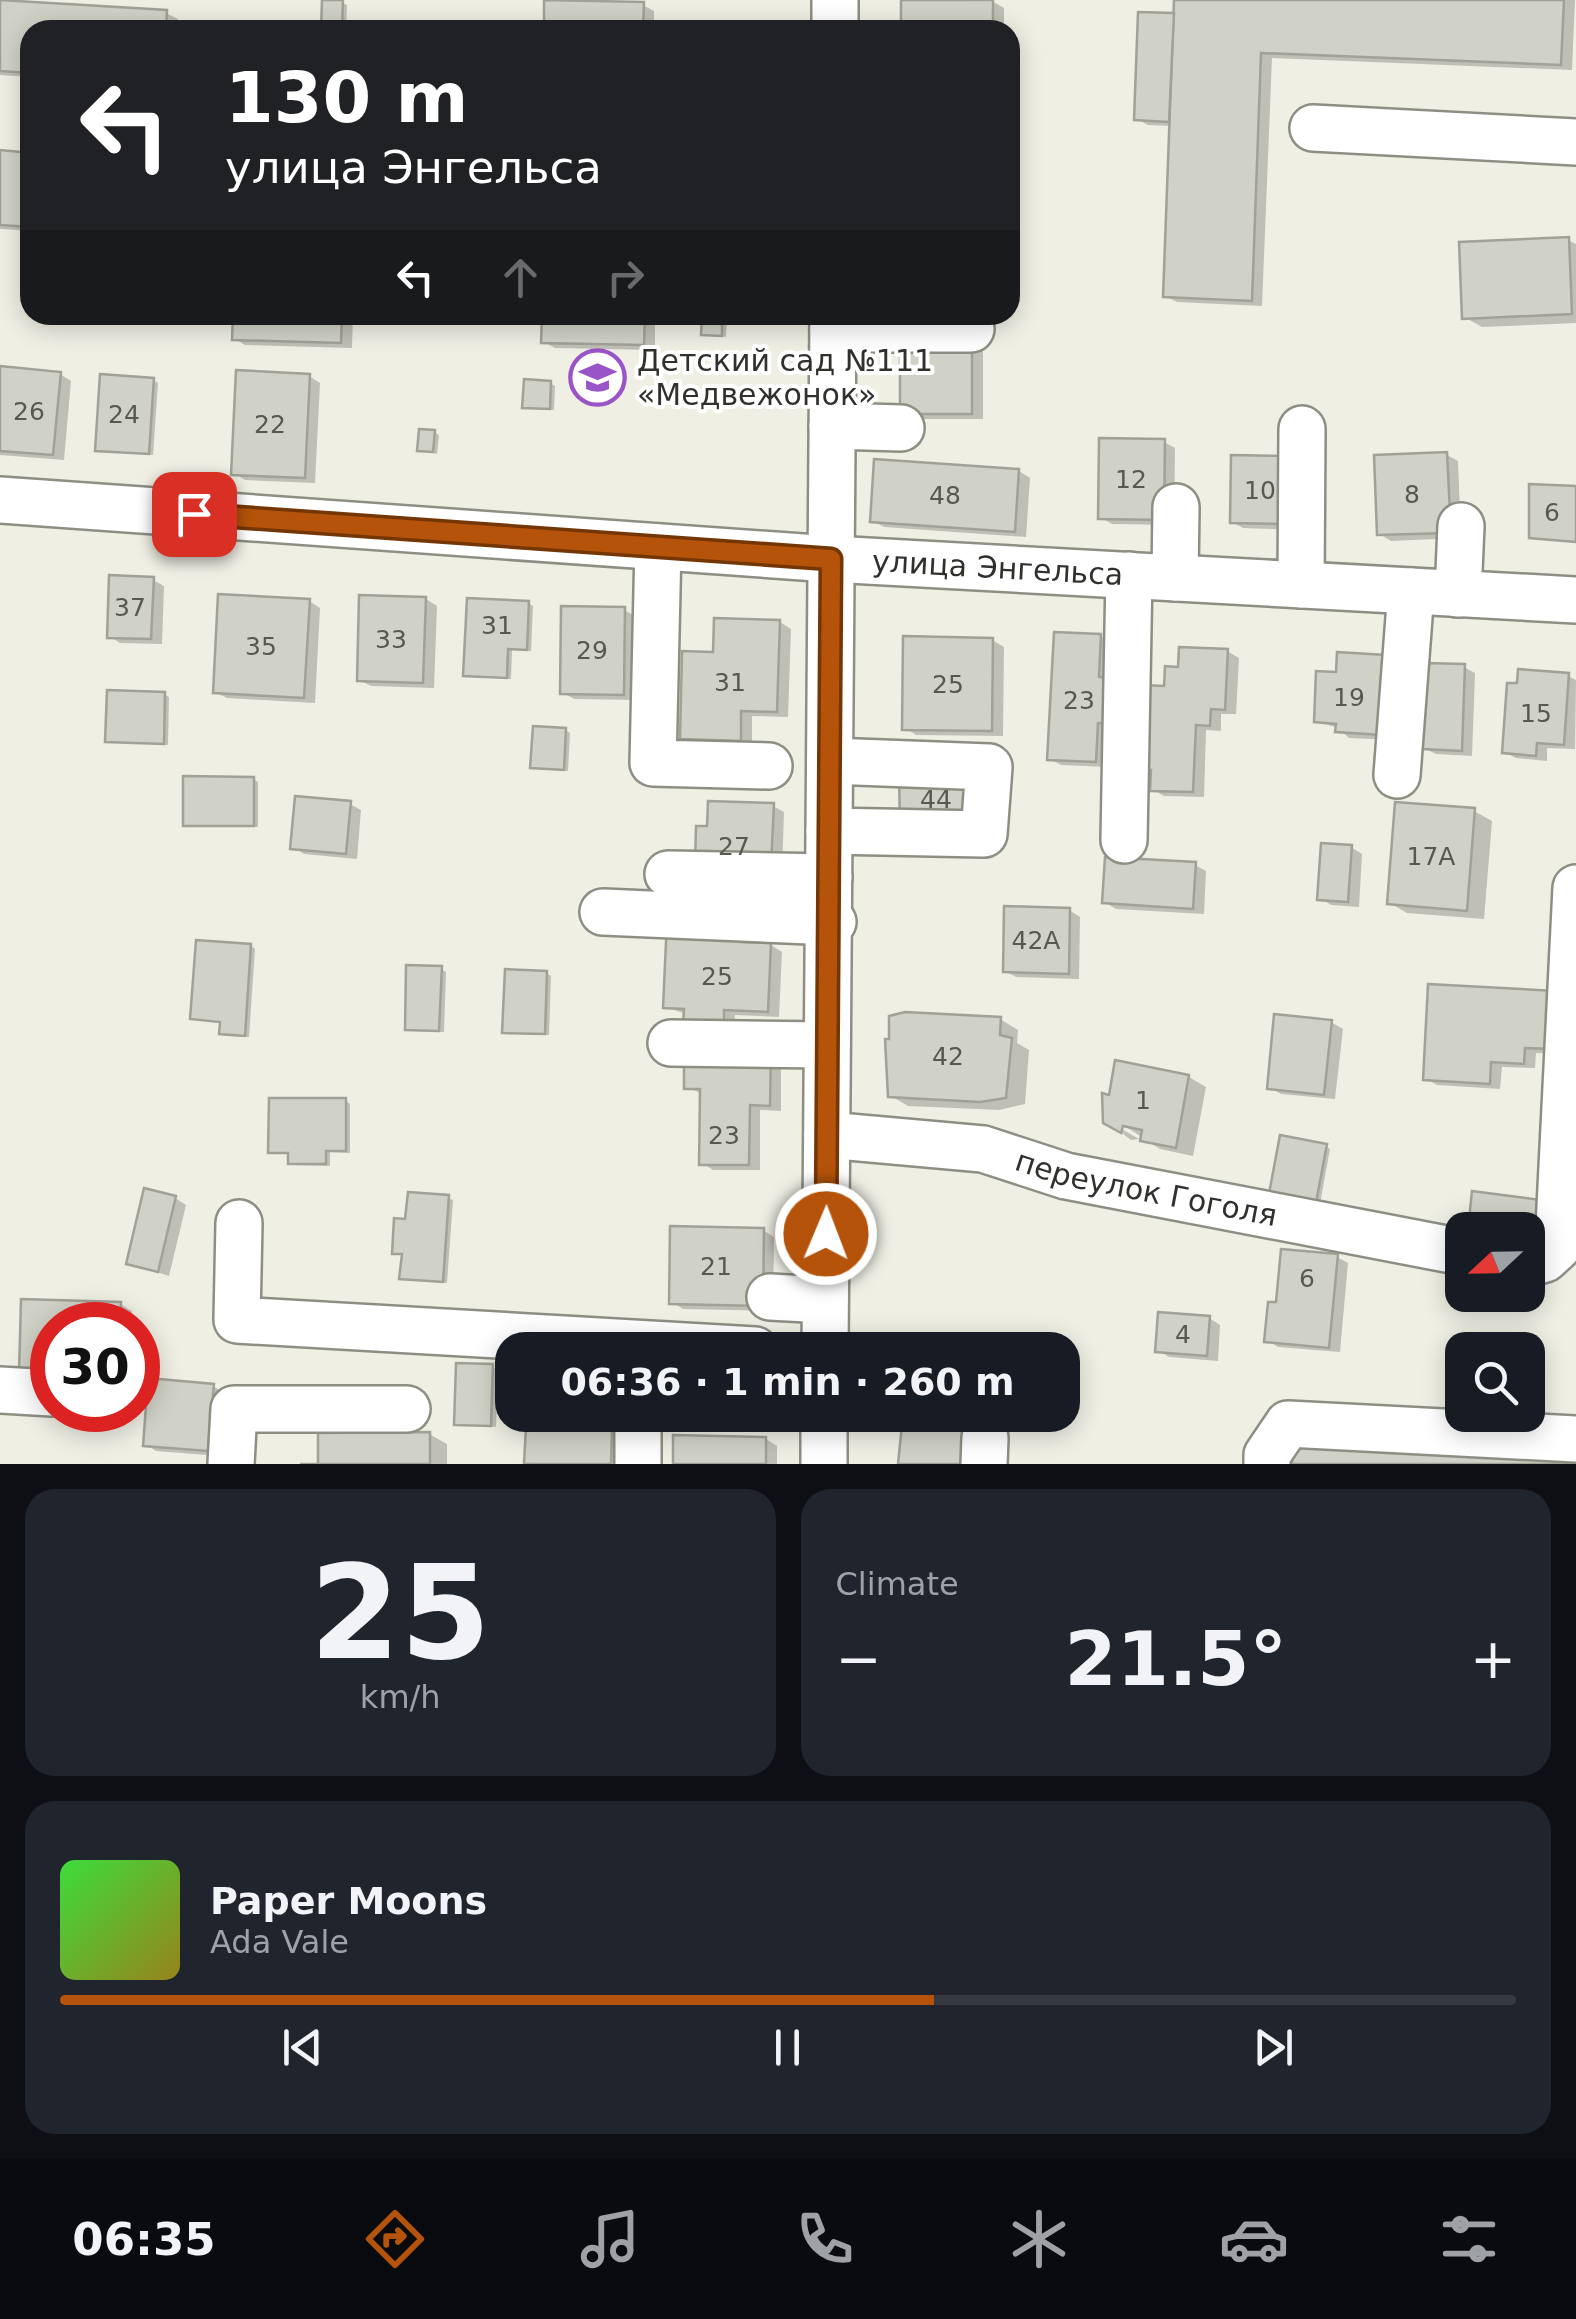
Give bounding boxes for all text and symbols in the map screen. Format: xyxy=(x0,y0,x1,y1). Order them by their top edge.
text: 130 m xyxy=(225,57,468,139)
icon: left xyxy=(60,60,190,190)
text: улица Энгельса xyxy=(225,141,602,194)
icon: left xyxy=(388,250,443,305)
icon: ahead xyxy=(493,250,548,305)
icon: right xyxy=(598,250,653,305)
place label: Детский сад №111 «Медвежонок» xyxy=(637,343,933,412)
school or university icon: Детский сад №111 «Медвежонок» xyxy=(568,348,628,408)
house number: 26 xyxy=(13,397,45,426)
house number: 24 xyxy=(108,400,140,429)
house number: 22 xyxy=(254,410,286,439)
house number: 12 xyxy=(1115,465,1147,494)
pin xyxy=(152,472,237,557)
house number: 10 xyxy=(1244,476,1276,505)
house number: 8 xyxy=(1404,480,1420,509)
house number: 48 xyxy=(929,481,961,510)
icon: arrive xyxy=(167,487,222,542)
house number: 6 xyxy=(1544,498,1560,527)
street label: улица Энгельса xyxy=(871,543,1124,592)
house number: 37 xyxy=(114,593,146,622)
house number: 31 xyxy=(481,611,513,640)
house number: 33 xyxy=(375,625,407,654)
house number: 35 xyxy=(245,632,277,661)
house number: 29 xyxy=(576,636,608,665)
house number: 31 xyxy=(714,668,746,697)
house number: 25 xyxy=(932,670,964,699)
house number: 19 xyxy=(1333,683,1365,712)
house number: 23 xyxy=(1063,686,1095,715)
house number: 15 xyxy=(1520,699,1552,728)
house number: 44 xyxy=(920,785,952,814)
house number: 27 xyxy=(718,832,750,861)
house number: 17А xyxy=(1407,842,1455,871)
house number: 42А xyxy=(1012,926,1060,955)
house number: 25 xyxy=(701,962,733,991)
house number: 42 xyxy=(932,1042,964,1071)
house number: 1 xyxy=(1135,1086,1151,1115)
house number: 23 xyxy=(708,1121,740,1150)
street label: переулок Гоголя xyxy=(1011,1143,1280,1233)
position arrow xyxy=(774,1182,878,1286)
north arrow xyxy=(1445,1212,1545,1312)
map controls xyxy=(1445,1212,1545,1432)
house number: 21 xyxy=(700,1252,732,1281)
house number: 6 xyxy=(1299,1264,1315,1293)
speed limit sign: 30 xyxy=(30,1302,160,1432)
house number: 4 xyxy=(1175,1320,1191,1349)
button: search xyxy=(1445,1332,1545,1432)
text: 06:36 · 1 min · 260 m xyxy=(560,1360,1015,1404)
text: 25 xyxy=(310,1537,491,1689)
text: Climate xyxy=(836,1565,959,1603)
text: 21.5° xyxy=(1064,1615,1287,1703)
text: − xyxy=(836,1627,882,1691)
text: + xyxy=(1470,1627,1516,1691)
text: km/h xyxy=(360,1678,441,1716)
text: Paper Moons xyxy=(210,1879,487,1923)
text: Ada Vale xyxy=(210,1923,349,1961)
icon: previous xyxy=(275,2020,330,2075)
icon: pause xyxy=(760,2020,815,2075)
icon: next xyxy=(1246,2020,1301,2075)
icon: directions xyxy=(360,2204,430,2274)
icon: music xyxy=(575,2204,645,2274)
icon: phone xyxy=(790,2204,860,2274)
icon: climate xyxy=(1004,2204,1074,2274)
icon: car xyxy=(1219,2204,1289,2274)
icon: filters xyxy=(1434,2204,1504,2274)
text: 06:35 xyxy=(72,2213,216,2266)

